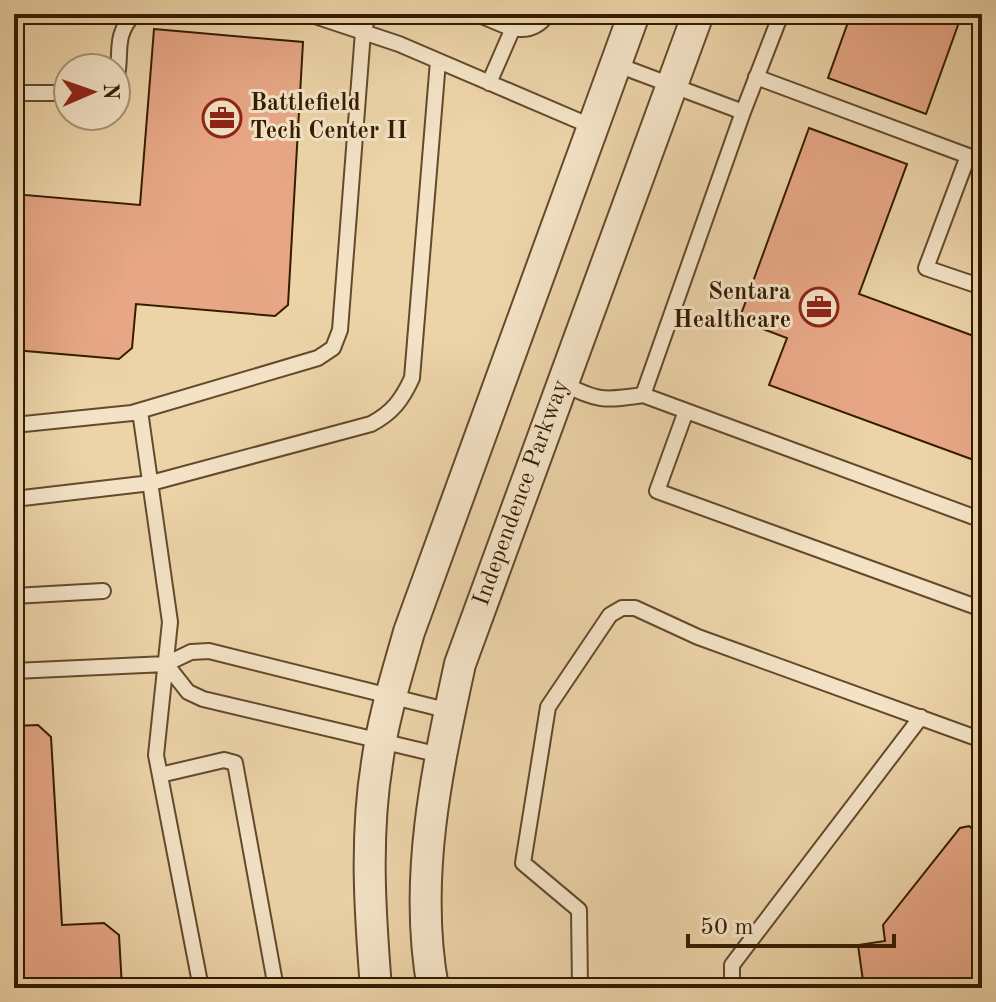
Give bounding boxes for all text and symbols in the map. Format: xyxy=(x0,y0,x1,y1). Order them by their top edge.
north arrow xyxy=(52,52,132,132)
text: N xyxy=(99,83,121,100)
place label: Battlefield Tech Center II xyxy=(250,92,407,144)
office icon: Battlefield Tech Center II xyxy=(201,97,243,139)
place label: Sentara Healthcare xyxy=(673,281,791,333)
office icon: Sentara Healthcare xyxy=(798,286,840,328)
street label: Independence Parkway xyxy=(470,377,574,609)
scale bar xyxy=(688,898,894,948)
text: 50 m xyxy=(700,916,754,940)

